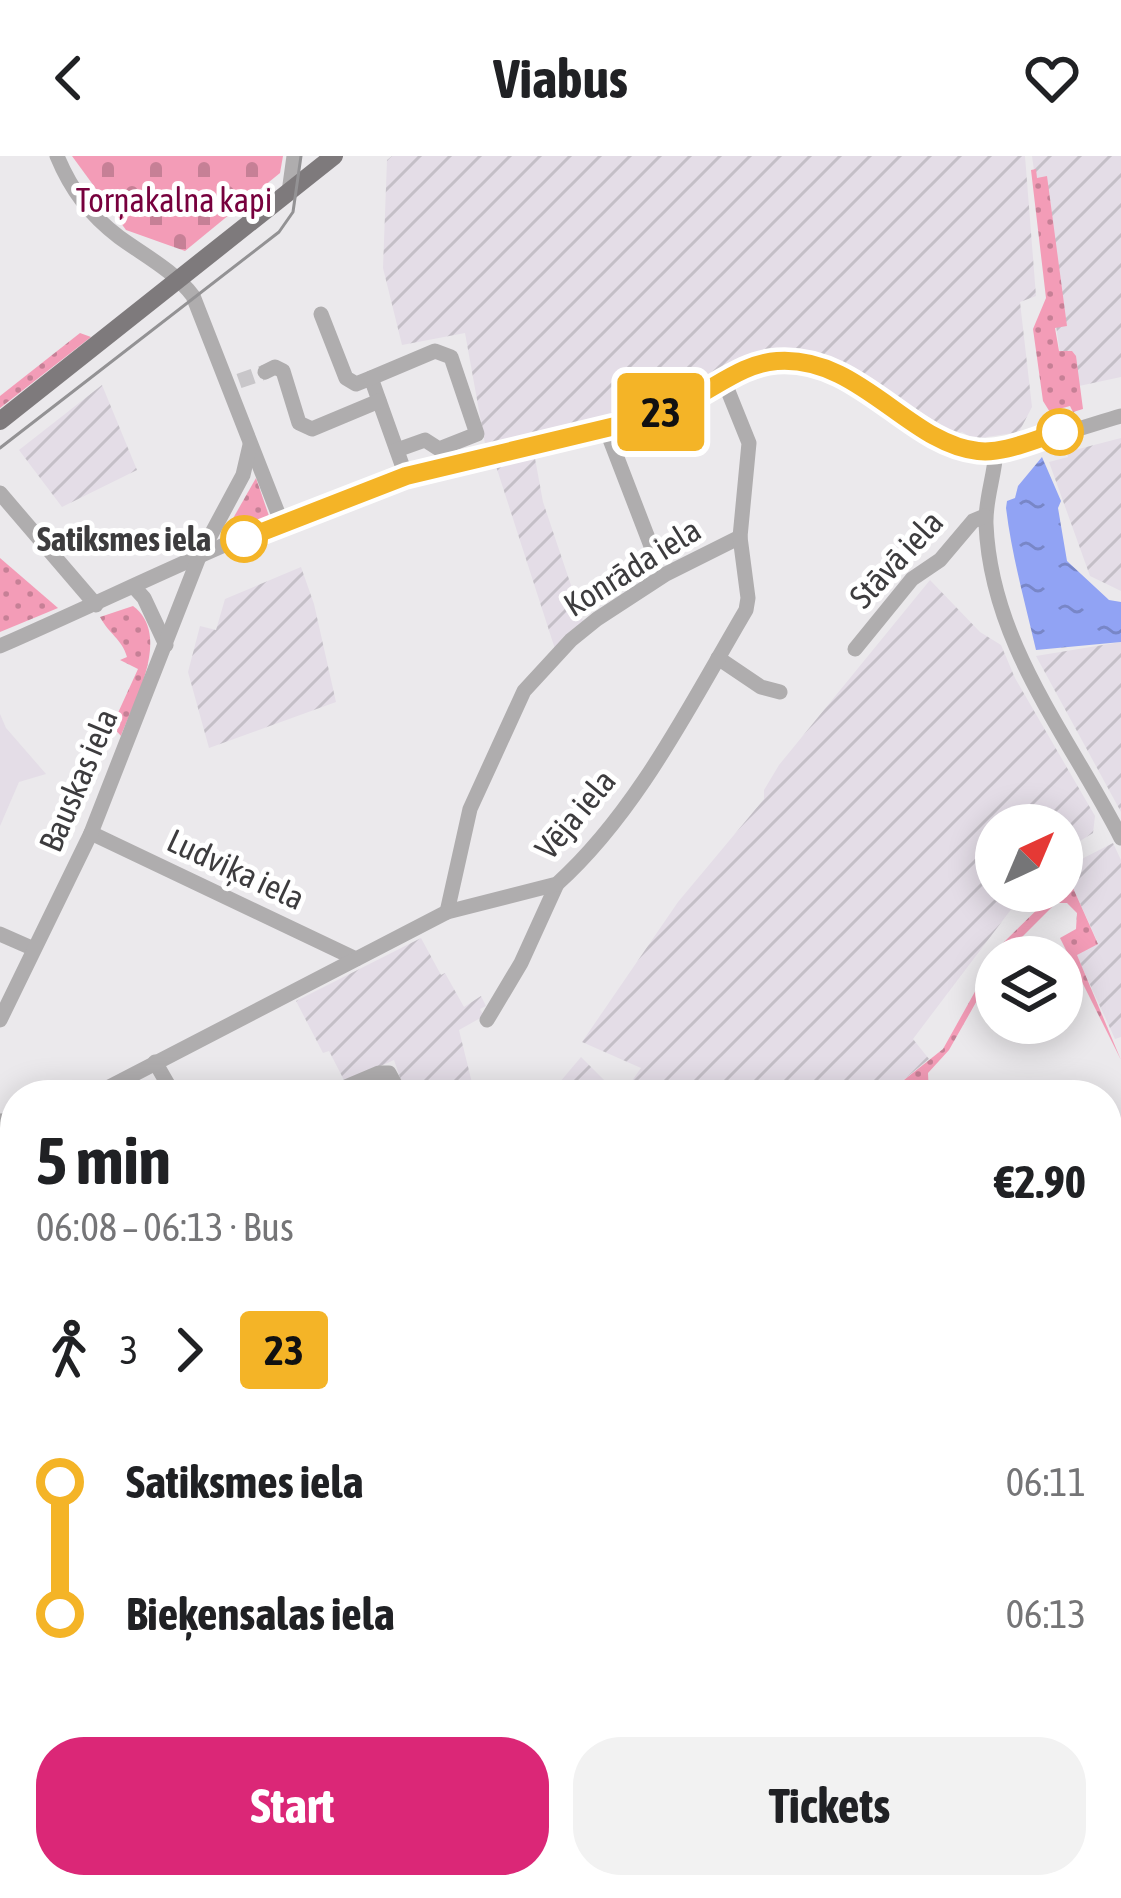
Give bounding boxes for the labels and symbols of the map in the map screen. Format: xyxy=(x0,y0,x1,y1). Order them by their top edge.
park label: Torņakalna kapi xyxy=(76,181,272,220)
line badge: 23 xyxy=(607,373,715,451)
unlabelled marker xyxy=(1038,410,1082,454)
street label: Stāvā iela xyxy=(842,503,950,615)
street label: Konrāda iela xyxy=(557,510,707,624)
marker: Satiksmes iela xyxy=(222,517,266,561)
place label: Satiksmes iela xyxy=(37,520,211,558)
street label: Bauskas iela xyxy=(31,703,125,857)
street label: Vēja iela xyxy=(527,762,623,866)
north arrow xyxy=(975,804,1083,912)
street label: Ludviķa iela xyxy=(161,821,310,918)

